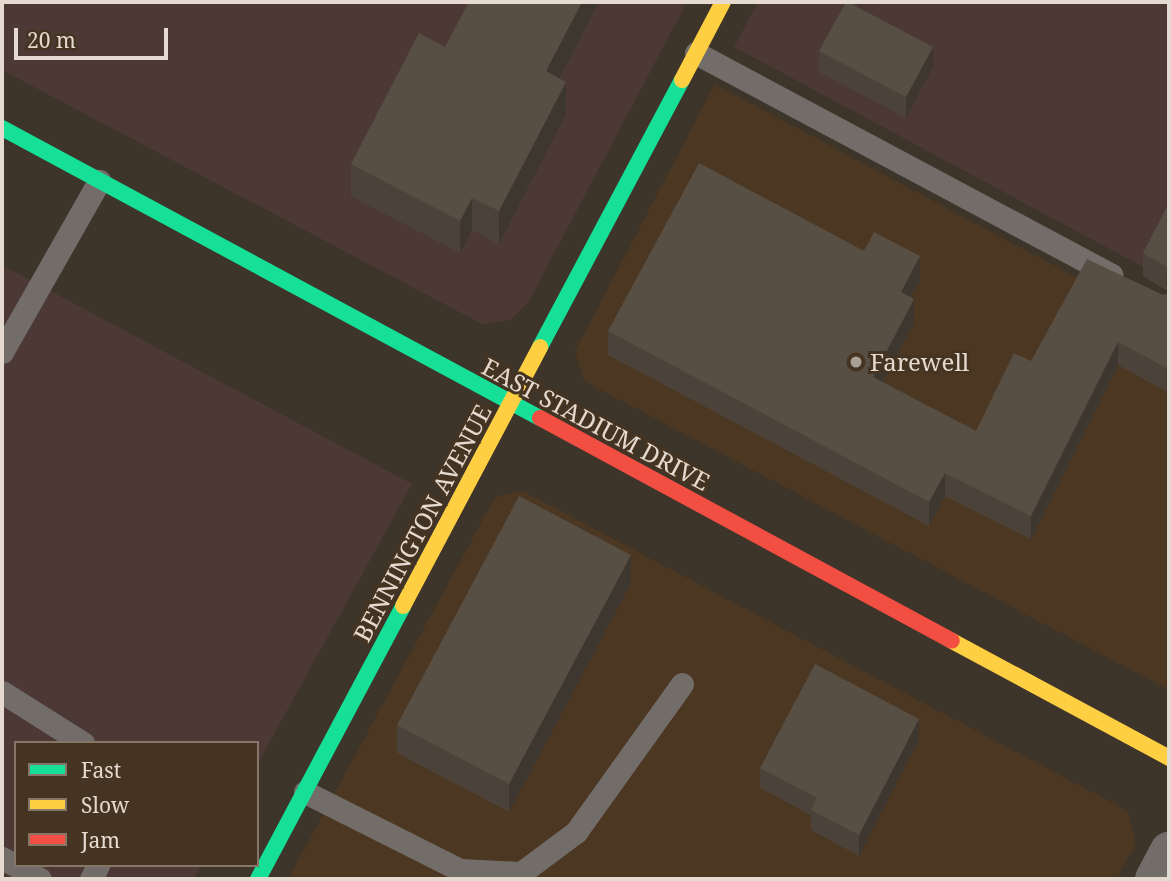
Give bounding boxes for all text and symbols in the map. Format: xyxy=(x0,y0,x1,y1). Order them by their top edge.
scale bar xyxy=(18,14,172,58)
text: 20 m xyxy=(27,26,76,54)
place label: Farewell xyxy=(870,348,969,376)
street label: EAST STADIUM DRIVE xyxy=(477,352,715,496)
marker: Farewell xyxy=(848,354,864,370)
street label: BENNINGTON AVENUE xyxy=(347,400,497,646)
legend xyxy=(14,741,259,867)
text: Fast xyxy=(81,756,121,784)
text: Slow xyxy=(81,791,129,819)
text: Jam xyxy=(81,826,120,854)

